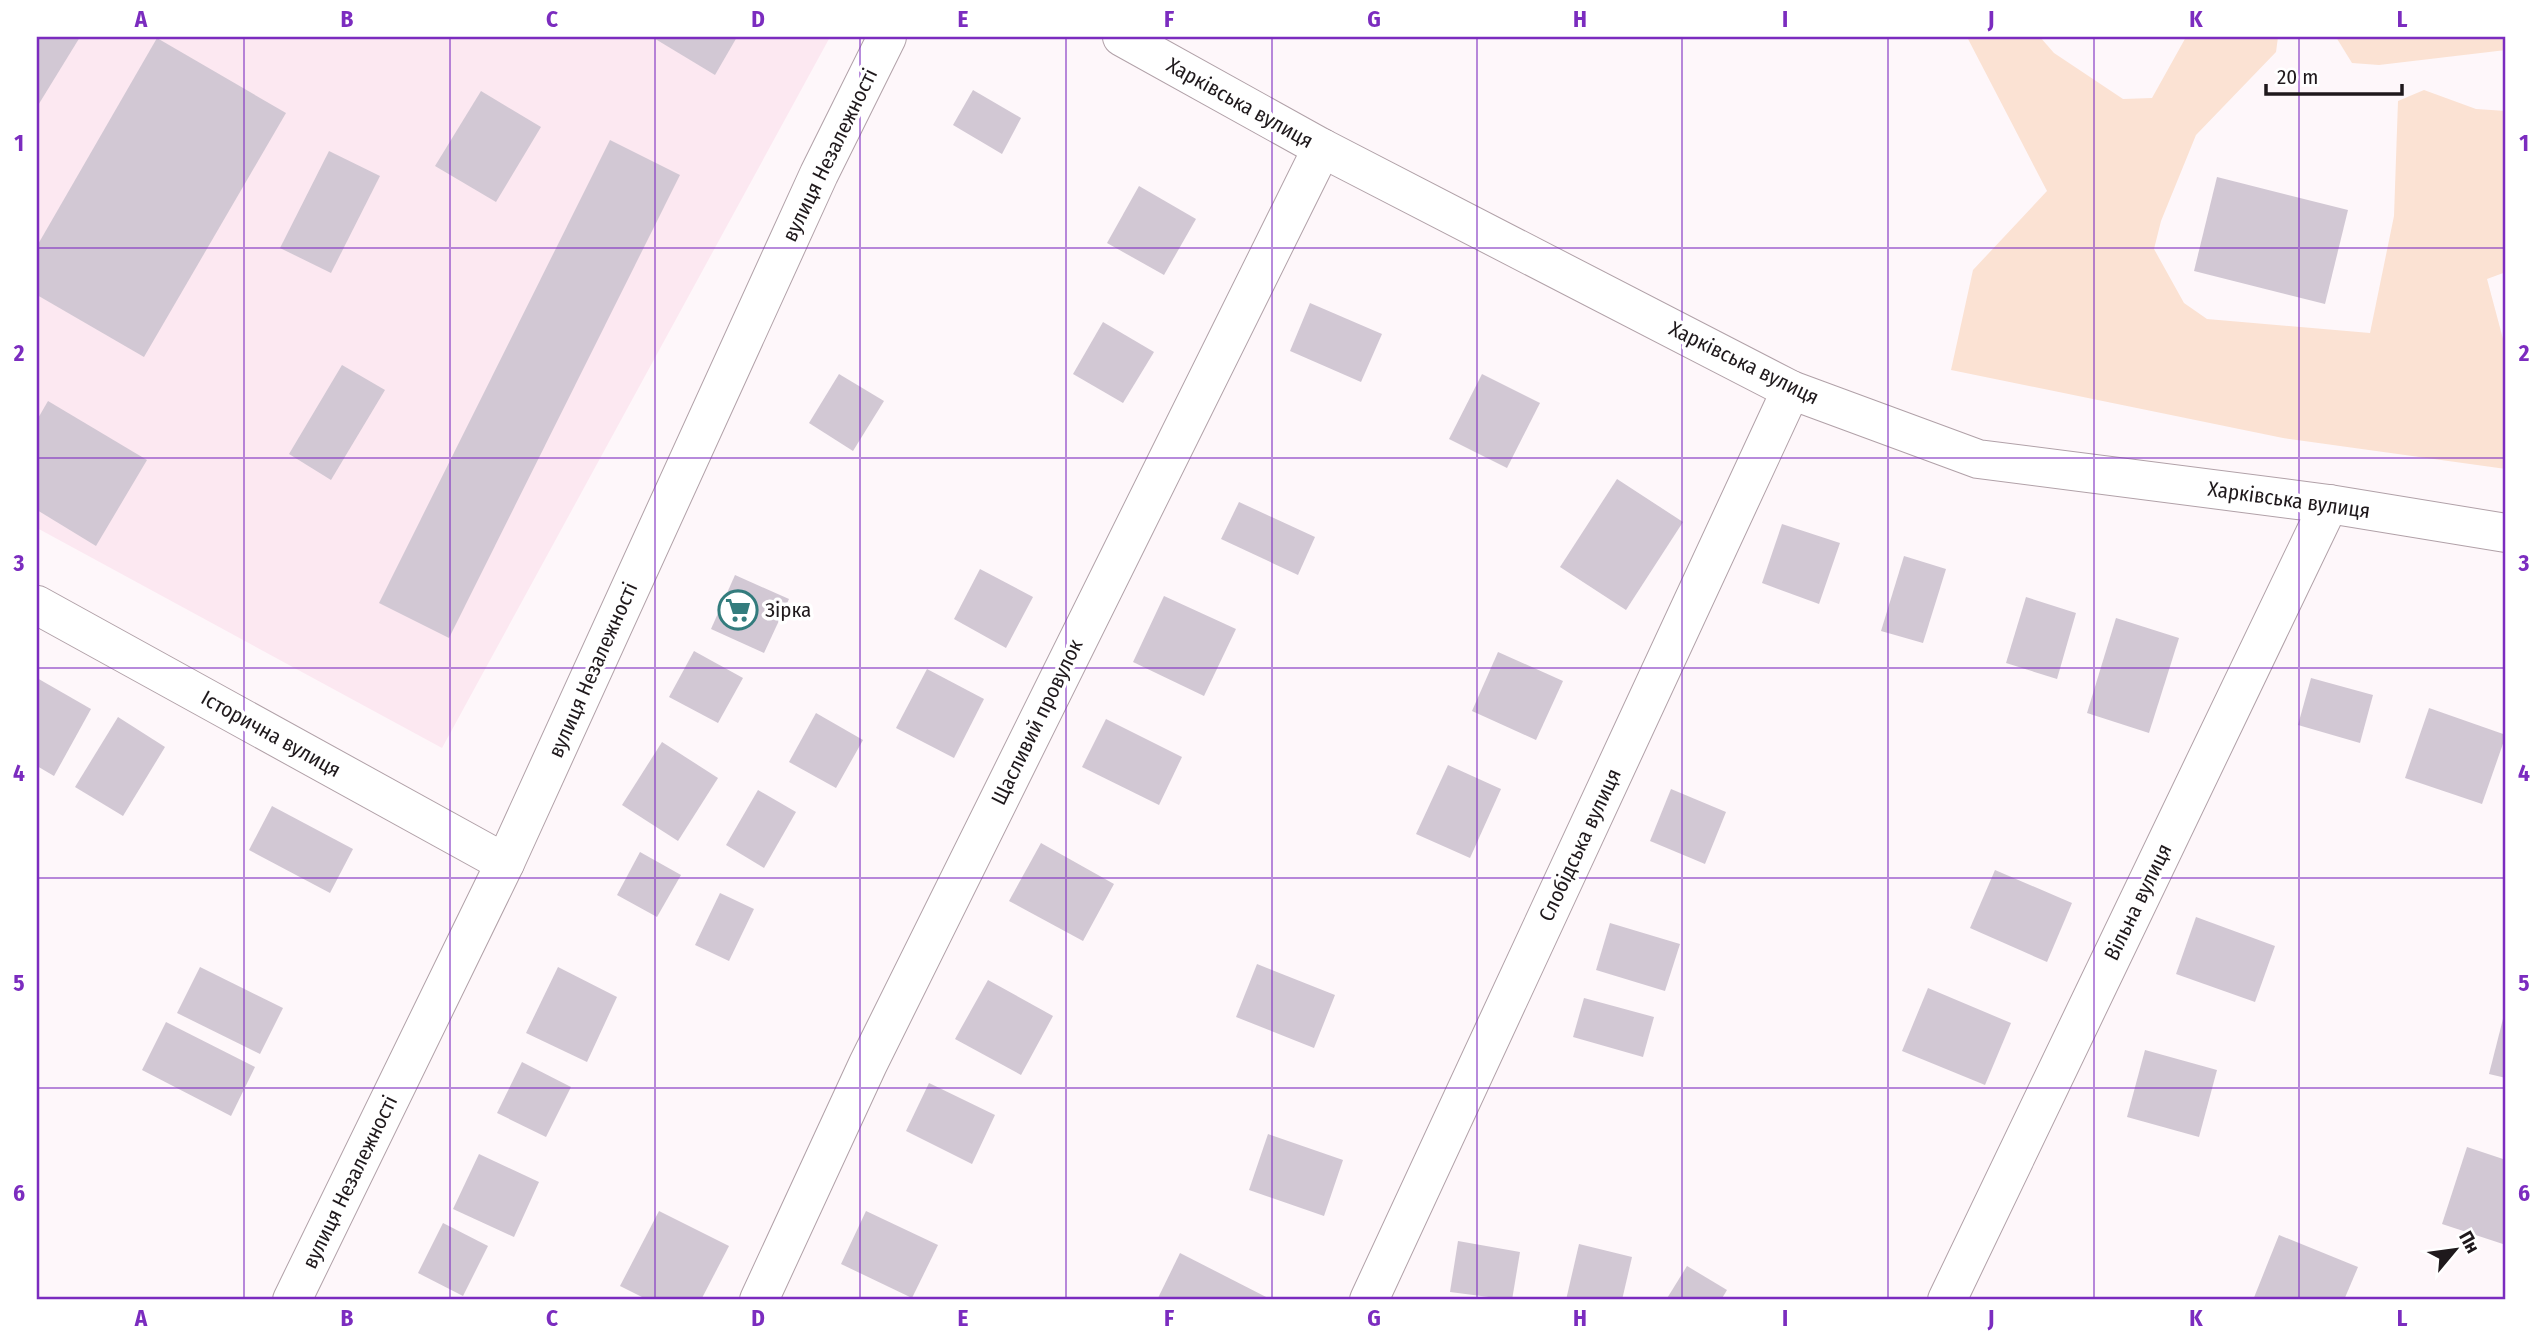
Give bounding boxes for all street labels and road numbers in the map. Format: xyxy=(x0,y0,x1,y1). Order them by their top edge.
street label: Харківська вулиця xyxy=(1162,52,1318,154)
street label: вулиця Незалежності xyxy=(777,64,883,246)
street label: Харківська вулиця xyxy=(1665,315,1823,411)
street label: Харківська вулиця xyxy=(2206,476,2372,524)
street label: вулиця Незалежності xyxy=(543,578,643,762)
street label: Щасливий провулок xyxy=(986,635,1088,809)
street label: Історична вулиця xyxy=(197,685,345,783)
street label: Слобідська вулиця xyxy=(1533,764,1627,926)
street label: Вільна вулиця xyxy=(2099,839,2177,965)
street label: вулиця Незалежності xyxy=(297,1091,403,1273)

